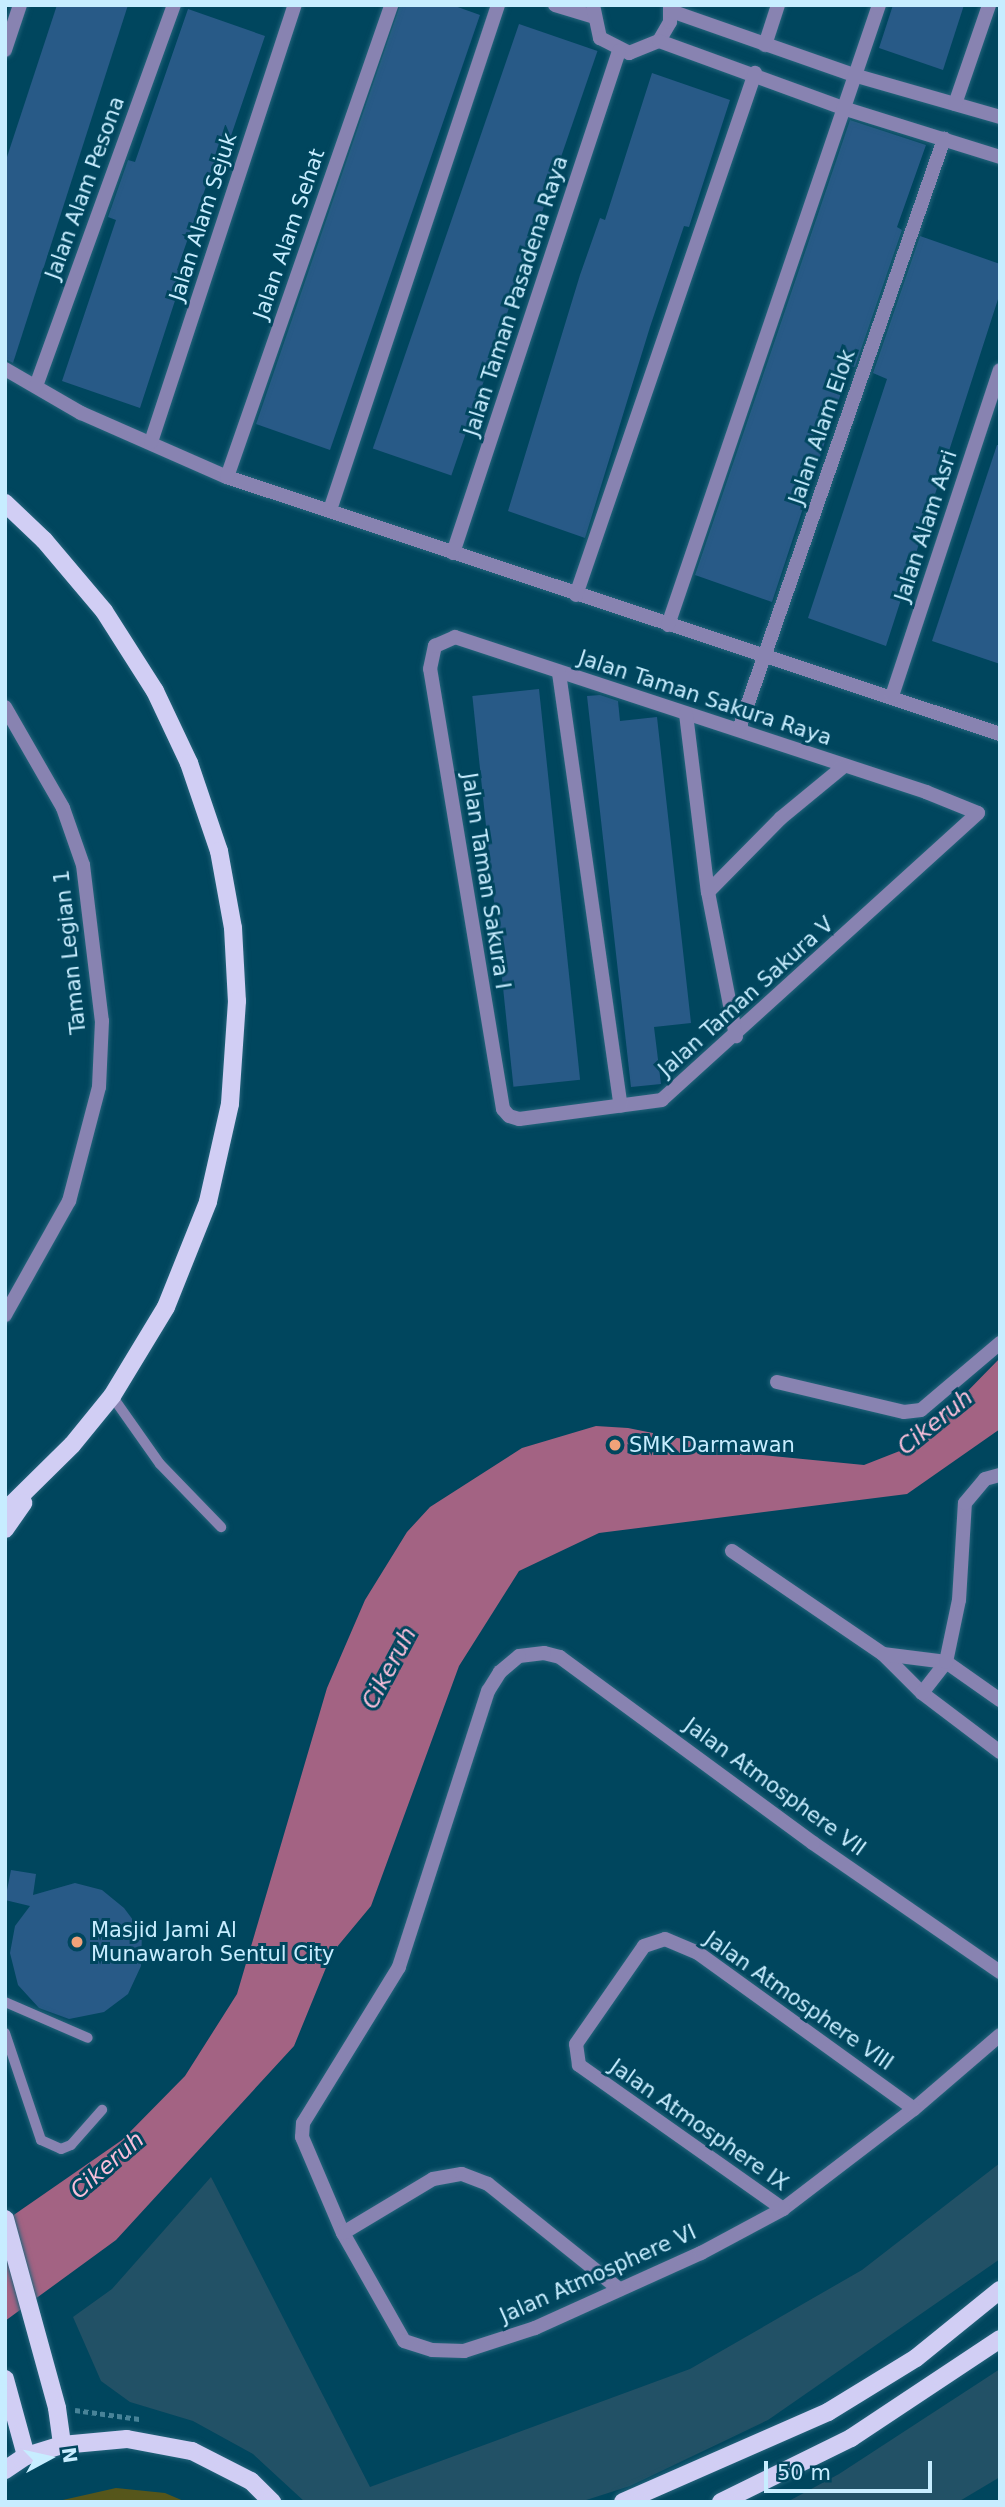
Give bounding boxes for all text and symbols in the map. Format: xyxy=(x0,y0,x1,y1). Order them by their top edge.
street label: Jalan Alam Pesona xyxy=(40,93,130,283)
street label: Jalan Alam Sejuk xyxy=(164,130,242,304)
street label: Jalan Alam Sehat xyxy=(248,145,330,323)
street label: Jalan Taman Pasadena Raya xyxy=(459,153,573,439)
street label: Jalan Alam Elok xyxy=(784,346,860,508)
street label: Jalan Alam Asri xyxy=(890,447,962,605)
street label: Jalan Taman Sakura Raya xyxy=(575,645,835,751)
street label: Jalan Taman Sakura I xyxy=(456,771,516,991)
street label: Taman Legian 1 xyxy=(49,869,91,1035)
street label: Jalan Taman Sakura V xyxy=(653,912,839,1082)
water label: Cikeruh xyxy=(892,1383,978,1461)
place label: SMK Darmawan xyxy=(629,1432,795,1458)
marker: SMK Darmawan xyxy=(607,1437,623,1453)
water label: Cikeruh xyxy=(356,1622,422,1714)
street label: Jalan Atmosphere VII xyxy=(679,1713,871,1861)
place label: Masjid Jami Al Munawaroh Sentul City xyxy=(91,1917,334,1967)
street label: Jalan Atmosphere VIII xyxy=(700,1926,898,2076)
marker: Masjid Jami Al Munawaroh Sentul City xyxy=(69,1934,85,1950)
street label: Jalan Atmosphere IX xyxy=(605,2054,793,2196)
water label: Cikeruh xyxy=(65,2126,149,2204)
street label: Jalan Atmosphere VI xyxy=(496,2219,700,2329)
north arrow xyxy=(14,2423,84,2493)
text: N xyxy=(58,2446,82,2464)
scale bar xyxy=(767,2448,935,2492)
text: 50 m xyxy=(777,2461,831,2485)

